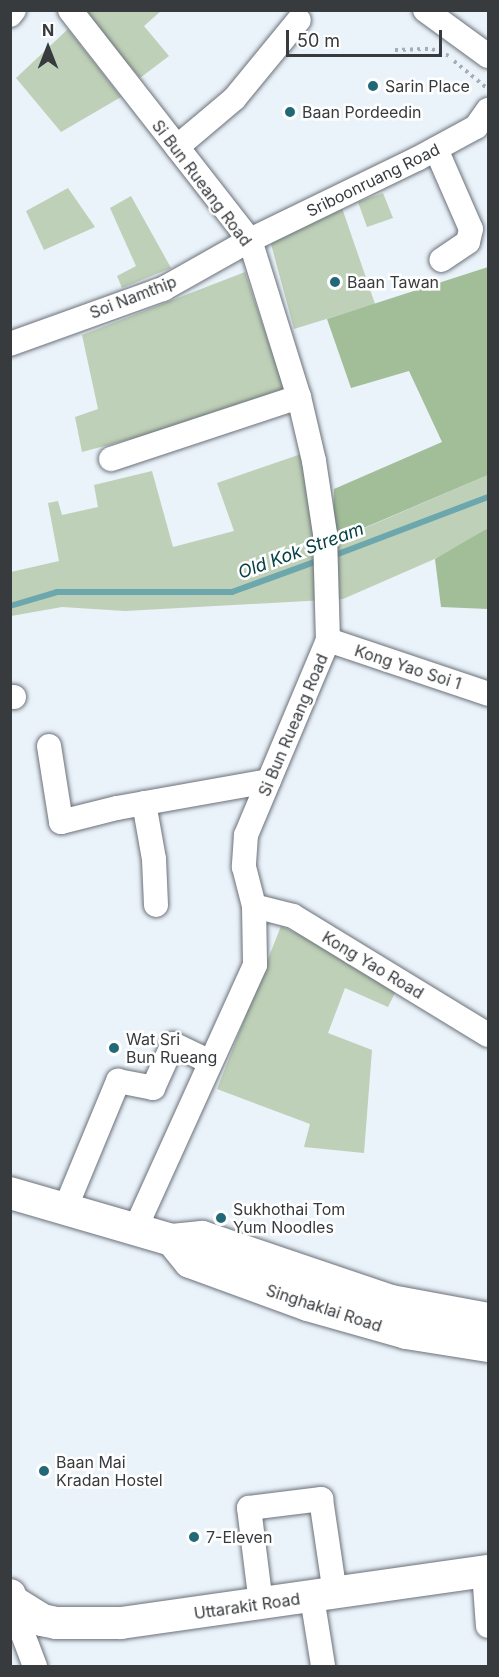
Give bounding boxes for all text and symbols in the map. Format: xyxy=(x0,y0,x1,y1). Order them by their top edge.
north arrow xyxy=(18,18,78,78)
scale bar xyxy=(289,18,445,56)
text: N xyxy=(42,20,54,40)
text: 50 m xyxy=(297,30,340,51)
place label: Sarin Place xyxy=(385,76,470,96)
marker: Sarin Place xyxy=(366,79,380,93)
place label: Baan Pordeedin xyxy=(302,102,421,122)
marker: Baan Pordeedin xyxy=(283,105,297,119)
street label: Si Bun Rueang Road xyxy=(148,116,256,250)
street label: Sriboonruang Road xyxy=(303,139,443,221)
street label: Soi Namthip xyxy=(87,272,179,322)
place label: Baan Tawan xyxy=(347,272,439,292)
marker: Baan Tawan xyxy=(328,275,342,289)
water label: Old Kok Stream xyxy=(235,518,367,584)
street label: Kong Yao Soi 1 xyxy=(352,641,464,693)
street label: Si Bun Rueang Road xyxy=(254,651,332,799)
street label: Kong Yao Road xyxy=(319,927,427,1003)
place label: Wat Sri Bun Rueang xyxy=(126,1029,217,1067)
marker: Wat Sri Bun Rueang xyxy=(107,1041,121,1055)
place label: Sukhothai Tom Yum Noodles xyxy=(233,1199,345,1237)
marker: Sukhothai Tom Yum Noodles xyxy=(214,1211,228,1225)
street label: Singhaklai Road xyxy=(264,1280,384,1336)
place label: Baan Mai Kradan Hostel xyxy=(56,1452,163,1490)
marker: Baan Mai Kradan Hostel xyxy=(37,1464,51,1478)
place label: 7-Eleven xyxy=(206,1527,272,1547)
marker: 7-Eleven xyxy=(187,1530,201,1544)
street label: Uttarakit Road xyxy=(193,1589,301,1623)

